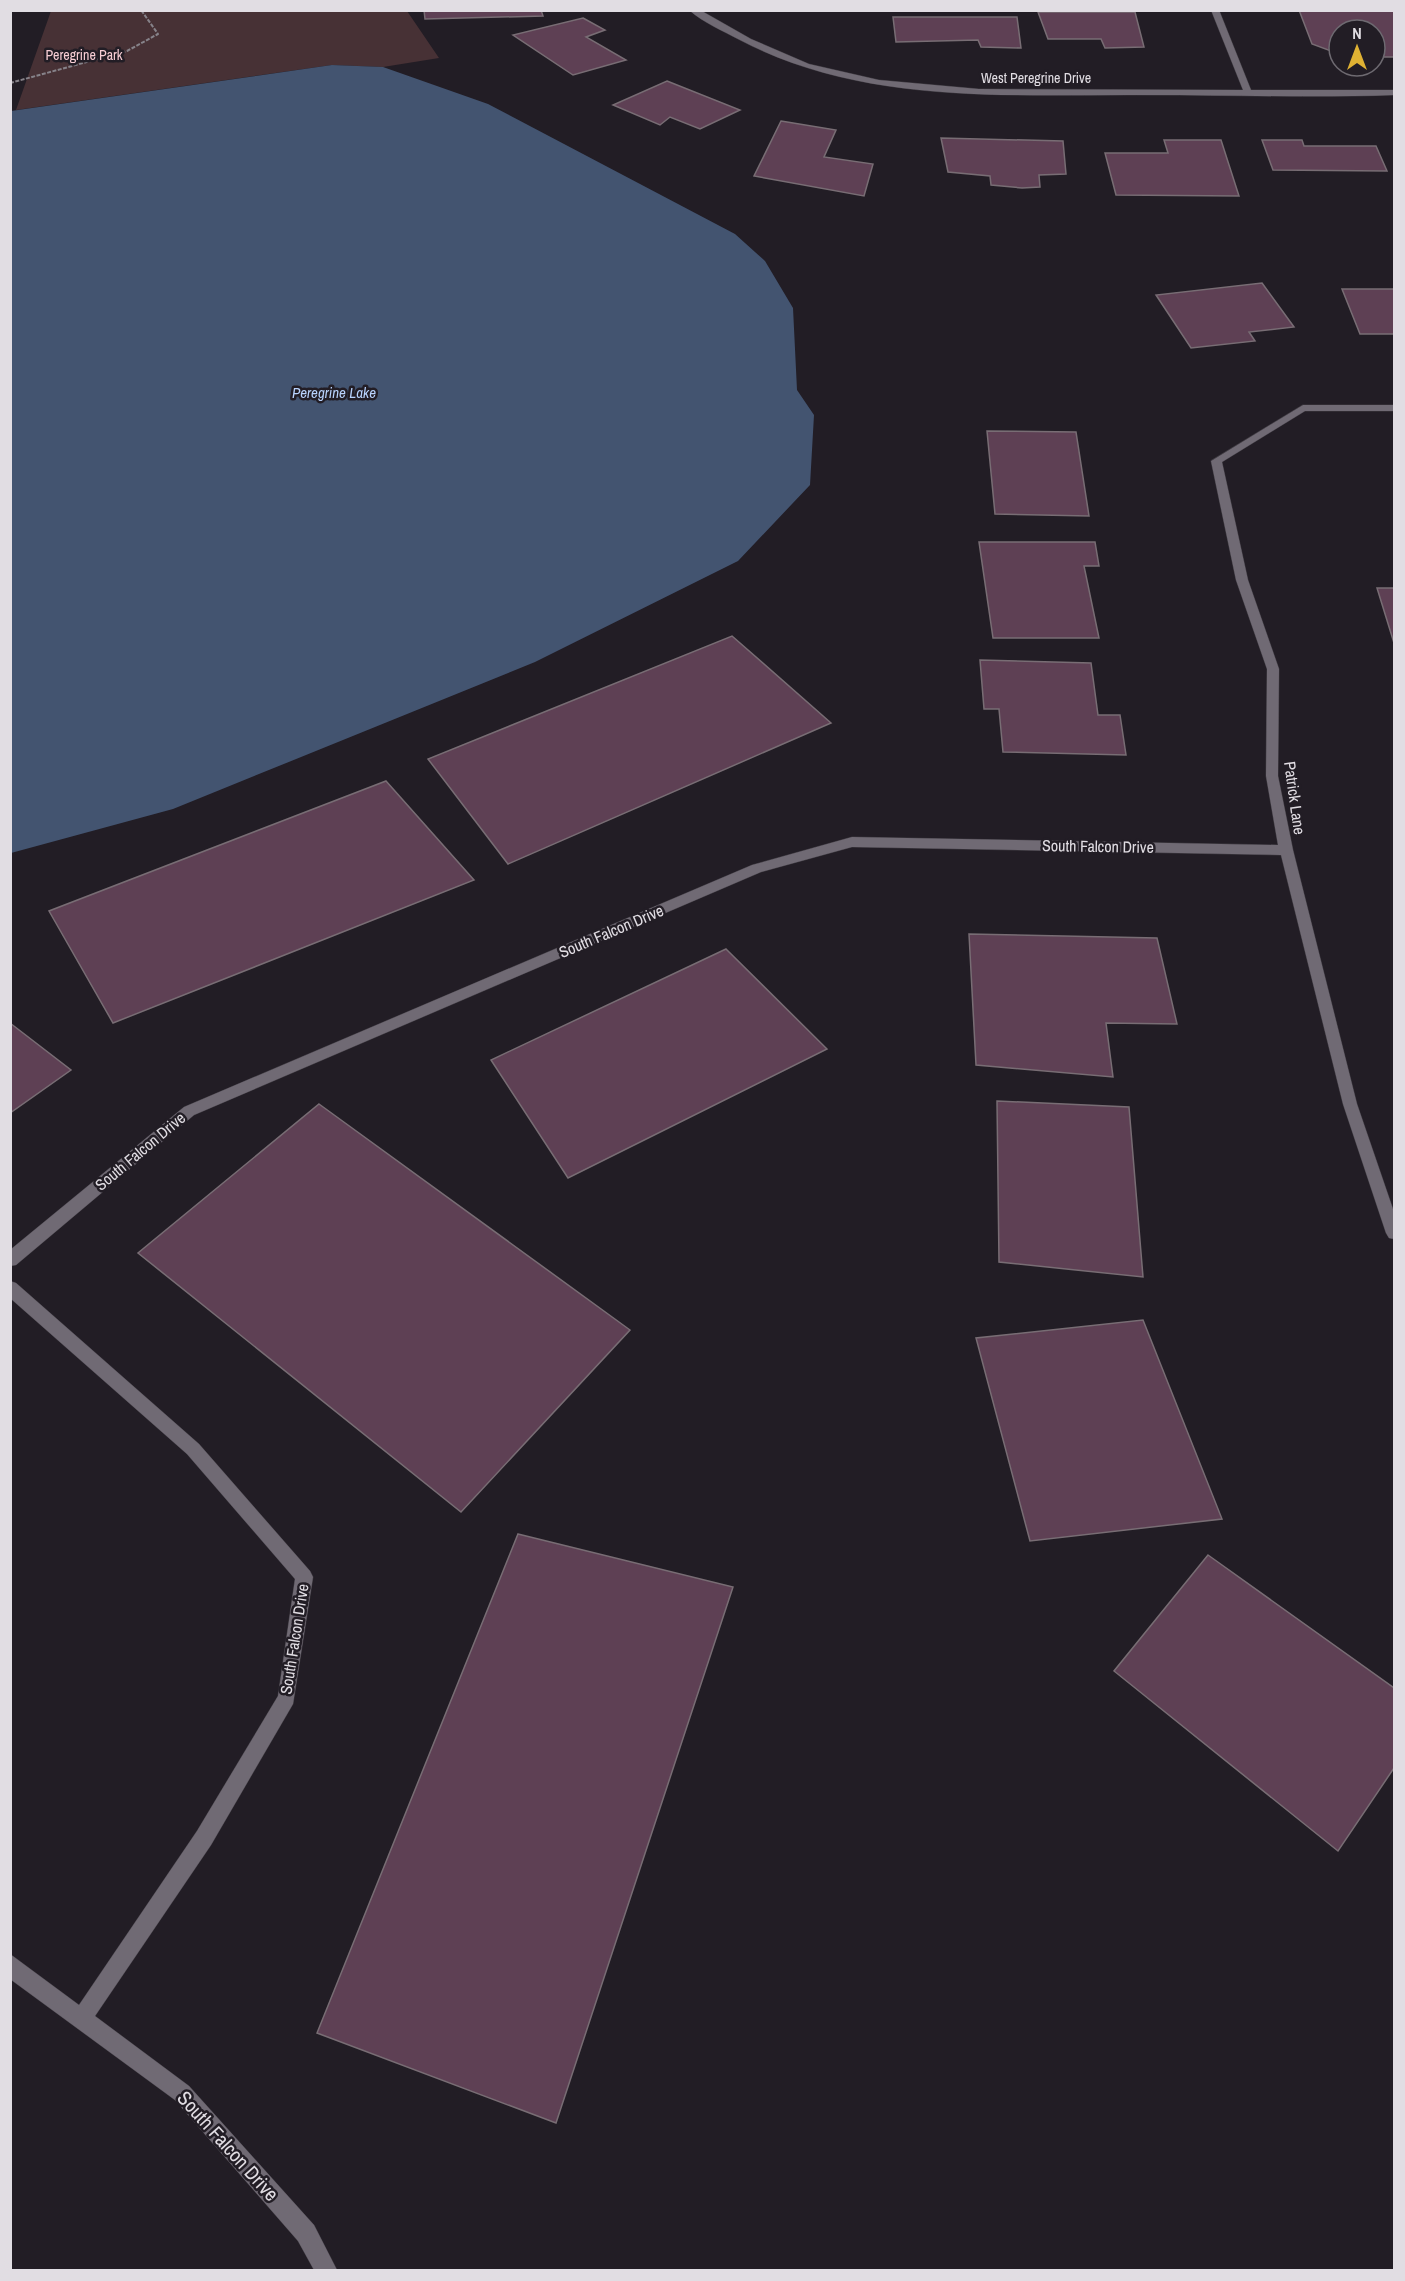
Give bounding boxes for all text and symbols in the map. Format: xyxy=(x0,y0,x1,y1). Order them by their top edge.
north arrow xyxy=(1327,18,1387,78)
text: N xyxy=(1352,22,1362,44)
park label: Peregrine Park xyxy=(45,46,123,64)
street label: West Peregrine Drive xyxy=(981,69,1091,87)
water label: Peregrine Lake xyxy=(292,382,376,403)
street label: Patrick Lane xyxy=(1279,760,1311,836)
street label: South Falcon Drive xyxy=(1042,834,1154,858)
street label: South Falcon Drive xyxy=(555,899,667,963)
street label: South Falcon Drive xyxy=(90,1107,190,1195)
street label: South Falcon Drive xyxy=(274,1582,314,1696)
street label: South Falcon Drive xyxy=(172,2085,285,2207)

